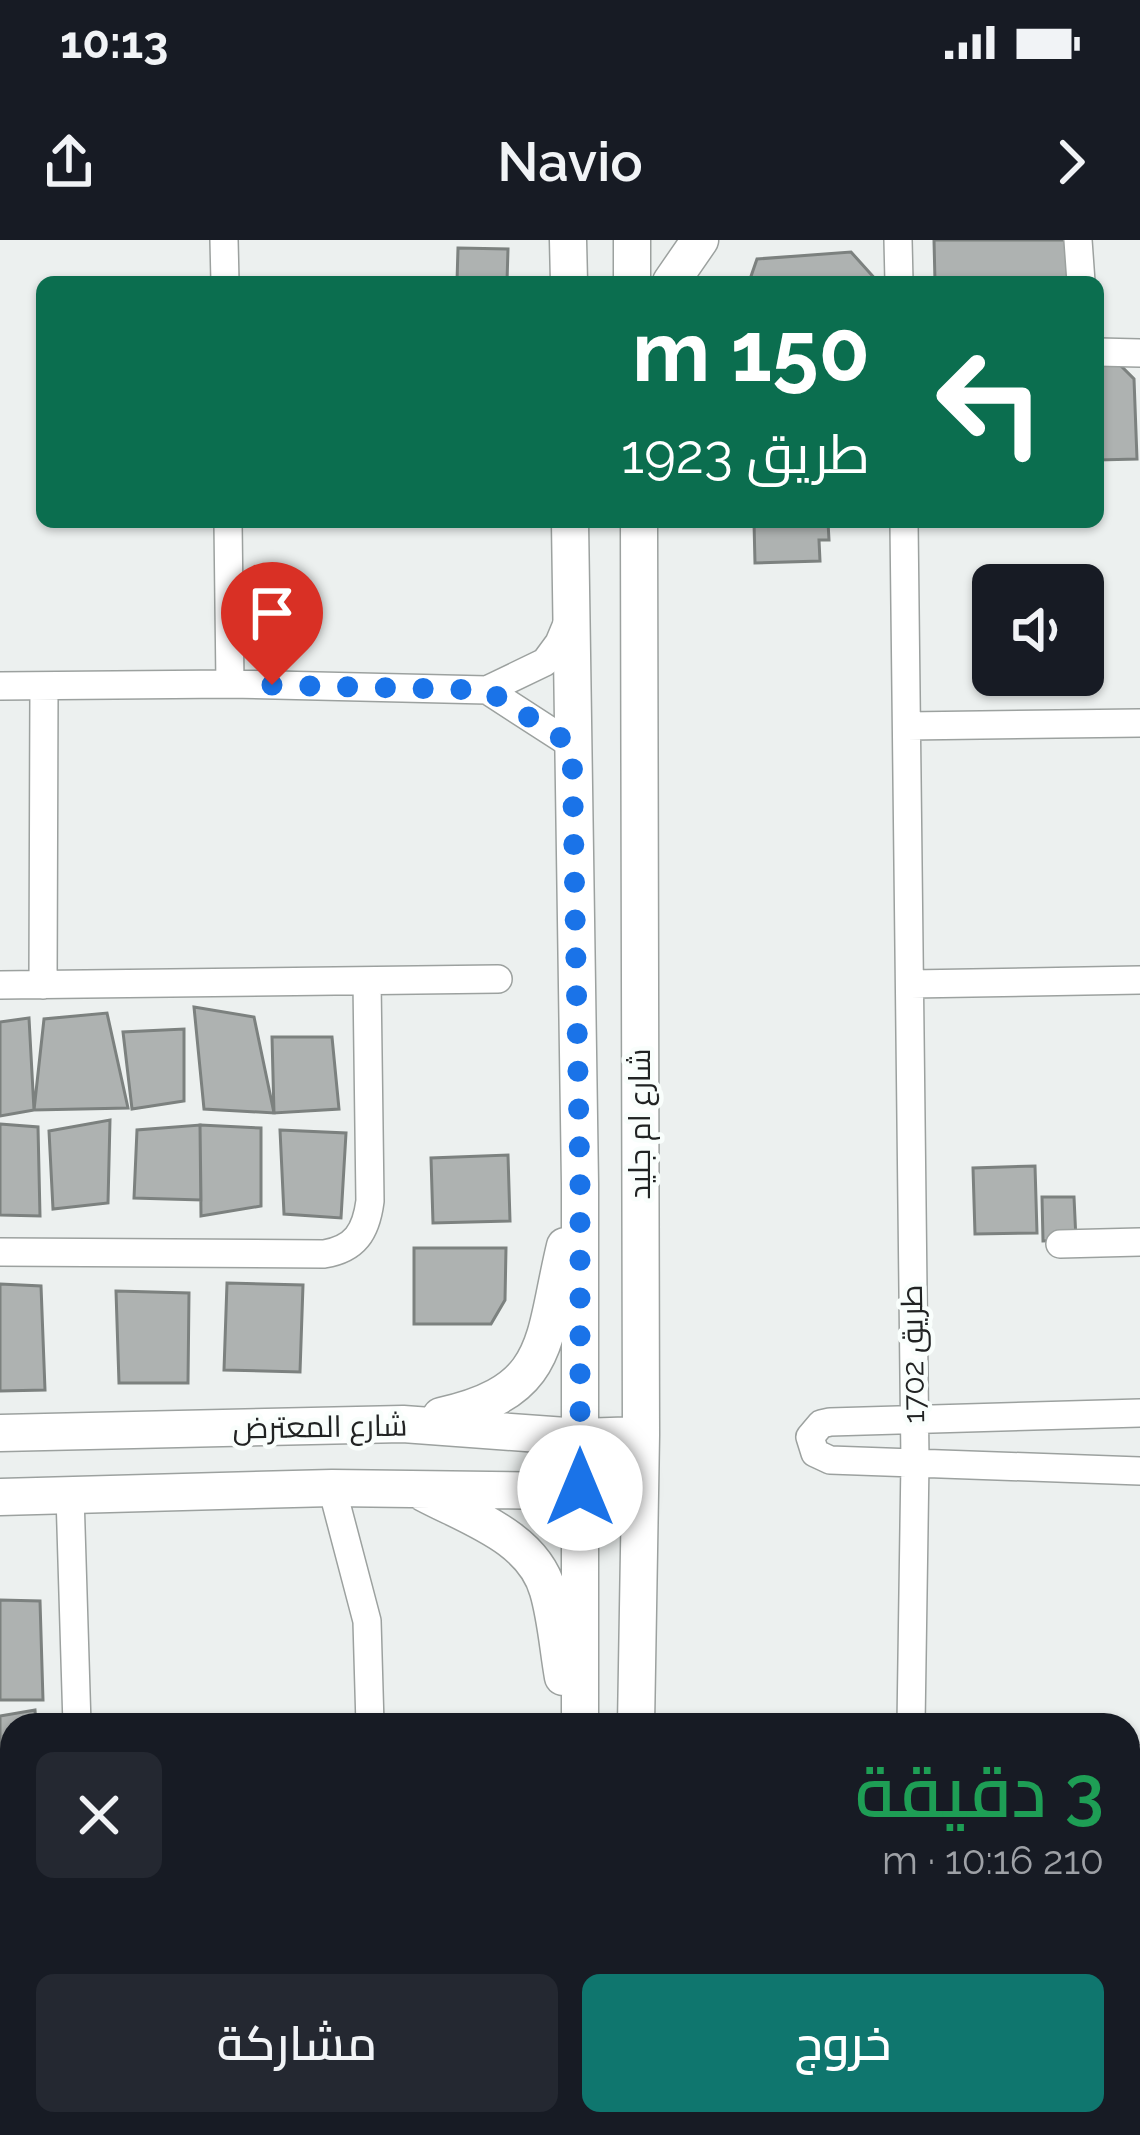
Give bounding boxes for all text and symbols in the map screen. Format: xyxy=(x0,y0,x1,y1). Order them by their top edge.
text: 10:13 xyxy=(60,16,168,69)
icon: share xyxy=(36,129,102,195)
icon: forward xyxy=(1038,129,1104,195)
text: Navio xyxy=(497,130,643,194)
text: 150 m xyxy=(632,302,870,401)
icon: left xyxy=(912,324,1068,480)
text: طريق 1923 xyxy=(621,422,870,486)
pin xyxy=(221,562,323,685)
map controls xyxy=(972,564,1104,696)
button: sound xyxy=(972,564,1104,696)
icon: arrive xyxy=(239,580,305,646)
street label: شارع ام جليد xyxy=(622,1049,660,1200)
street label: طريق 1702 xyxy=(894,1284,932,1424)
street label: شارع المعترض xyxy=(232,1407,408,1449)
position arrow xyxy=(517,1425,643,1551)
text: 3 دقيقة xyxy=(855,1749,1104,1834)
button: close xyxy=(36,1752,162,1878)
text: 210 m · 10:16 xyxy=(882,1837,1104,1883)
button: مشاركة xyxy=(36,1974,558,2112)
button: خروج xyxy=(582,1974,1104,2112)

